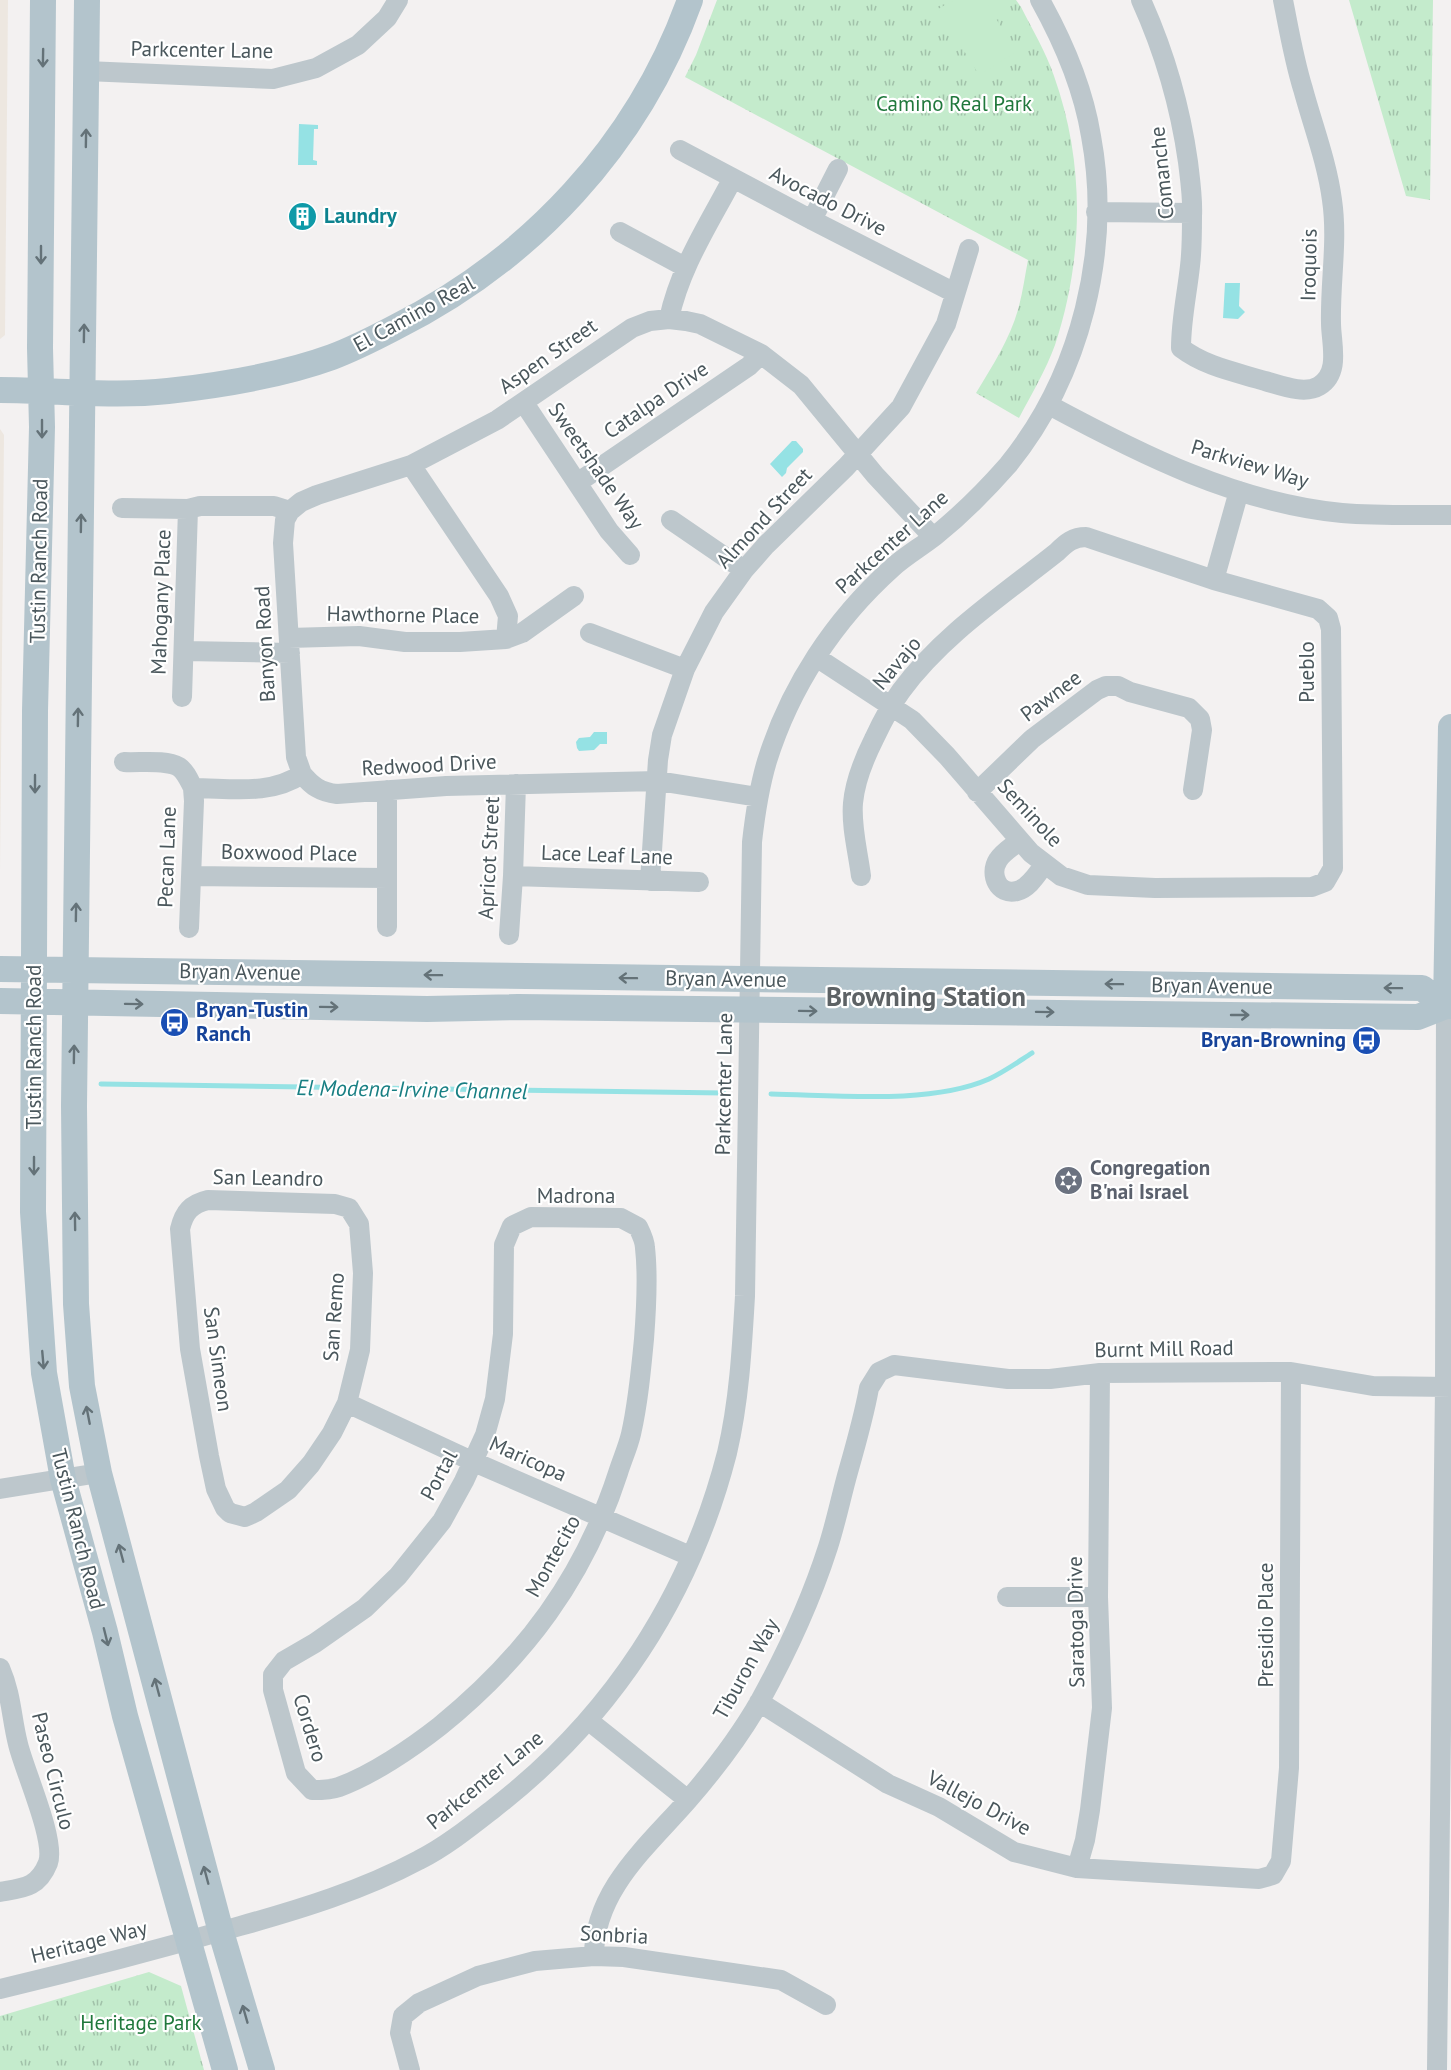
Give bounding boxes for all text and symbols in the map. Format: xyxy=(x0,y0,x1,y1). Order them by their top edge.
street label: Parkcenter Lane xyxy=(130,35,274,64)
one-way arrow xyxy=(37,48,49,68)
park label: Camino Real Park xyxy=(876,90,1032,117)
street label: Comanche xyxy=(1143,125,1180,221)
one-way arrow xyxy=(80,129,91,149)
street label: Avocado Drive xyxy=(765,160,891,242)
building icon: Laundry xyxy=(287,200,319,232)
place label: Laundry xyxy=(324,202,398,229)
street label: Iroquois xyxy=(1294,228,1323,302)
one-way arrow xyxy=(35,245,47,265)
street label: El Camino Real xyxy=(348,269,479,358)
street label: Aspen Street xyxy=(493,312,602,399)
one-way arrow xyxy=(78,324,90,344)
street label: Catalpa Drive xyxy=(598,355,713,444)
street label: Sweetshade Way xyxy=(543,397,650,535)
one-way arrow xyxy=(36,419,48,439)
street label: Parkview Way xyxy=(1188,433,1312,494)
street label: Almond Street xyxy=(710,461,817,574)
street label: Tustin Ranch Road xyxy=(24,478,53,644)
street label: Parkcenter Lane xyxy=(830,484,954,599)
one-way arrow xyxy=(75,513,87,533)
street label: Mahogany Place xyxy=(144,529,177,675)
street label: Banyon Road xyxy=(248,585,281,703)
street label: Hawthorne Place xyxy=(326,600,480,629)
street label: Navajo xyxy=(866,630,927,695)
street label: Pueblo xyxy=(1293,641,1320,703)
street label: Pawnee xyxy=(1015,664,1087,727)
one-way arrow xyxy=(72,707,84,727)
street label: Redwood Drive xyxy=(361,747,497,782)
one-way arrow xyxy=(29,773,41,793)
street label: Seminole xyxy=(992,773,1069,853)
street label: Apricot Street xyxy=(472,796,505,920)
street label: Pecan Lane xyxy=(151,806,182,908)
street label: Boxwood Place xyxy=(221,838,357,867)
street label: Lace Leaf Lane xyxy=(541,839,674,870)
one-way arrow xyxy=(70,902,82,922)
street label: Bryan Avenue xyxy=(179,957,301,986)
street label: Bryan Avenue xyxy=(665,964,787,993)
street label: Tustin Ranch Road xyxy=(20,965,47,1129)
one-way arrow xyxy=(424,969,444,981)
street label: Bryan Avenue xyxy=(1151,971,1273,1000)
one-way arrow xyxy=(619,972,639,983)
one-way arrow xyxy=(1105,978,1125,990)
district label: Browning Station xyxy=(826,979,1026,1013)
one-way arrow xyxy=(1384,982,1404,994)
place label: Bryan-Tustin Ranch xyxy=(196,996,308,1047)
one-way arrow xyxy=(123,998,143,1010)
one-way arrow xyxy=(318,1001,338,1013)
one-way arrow xyxy=(797,1005,817,1017)
bus stop icon: Bryan-Tustin Ranch xyxy=(159,1006,191,1038)
one-way arrow xyxy=(1034,1006,1054,1017)
one-way arrow xyxy=(1229,1009,1249,1021)
street label: Parkcenter Lane xyxy=(709,1012,738,1156)
bus stop icon: Bryan-Browning xyxy=(1351,1024,1383,1056)
place label: Bryan-Browning xyxy=(1201,1026,1346,1053)
one-way arrow xyxy=(68,1045,80,1065)
water label: El Modena-Irvine Channel xyxy=(296,1073,528,1105)
place label: Congregation B'nai Israel xyxy=(1090,1154,1210,1205)
one-way arrow xyxy=(28,1155,40,1175)
street label: San Leandro xyxy=(213,1163,324,1192)
synagogue icon: Congregation B'nai Israel xyxy=(1053,1164,1085,1196)
street label: Madrona xyxy=(537,1182,615,1209)
one-way arrow xyxy=(69,1212,81,1232)
street label: San Remo xyxy=(317,1272,350,1362)
street label: San Simeon xyxy=(198,1305,239,1413)
street label: Burnt Mill Road xyxy=(1094,1334,1234,1363)
one-way arrow xyxy=(38,1350,49,1370)
one-way arrow xyxy=(82,1406,93,1426)
street label: Maricopa xyxy=(485,1430,571,1488)
street label: Portal xyxy=(414,1445,463,1505)
street label: Tustin Ranch Road xyxy=(45,1446,112,1612)
street label: Montecito xyxy=(519,1510,586,1602)
one-way arrow xyxy=(115,1543,126,1562)
street label: Saratoga Drive xyxy=(1061,1556,1090,1688)
street label: Presidio Place xyxy=(1252,1562,1279,1688)
street label: Tiburon Way xyxy=(707,1613,785,1724)
one-way arrow xyxy=(100,1627,112,1646)
one-way arrow xyxy=(150,1678,162,1697)
street label: Cordero xyxy=(287,1690,334,1765)
street label: Paseo Circulo xyxy=(26,1709,81,1833)
street label: Parkcenter Lane xyxy=(421,1724,549,1835)
street label: Vallejo Drive xyxy=(922,1763,1036,1841)
one-way arrow xyxy=(200,1866,212,1885)
street label: Heritage Way xyxy=(28,1914,150,1969)
street label: Sonbria xyxy=(579,1919,649,1950)
one-way arrow xyxy=(239,2005,250,2024)
park label: Heritage Park xyxy=(80,2009,202,2036)

